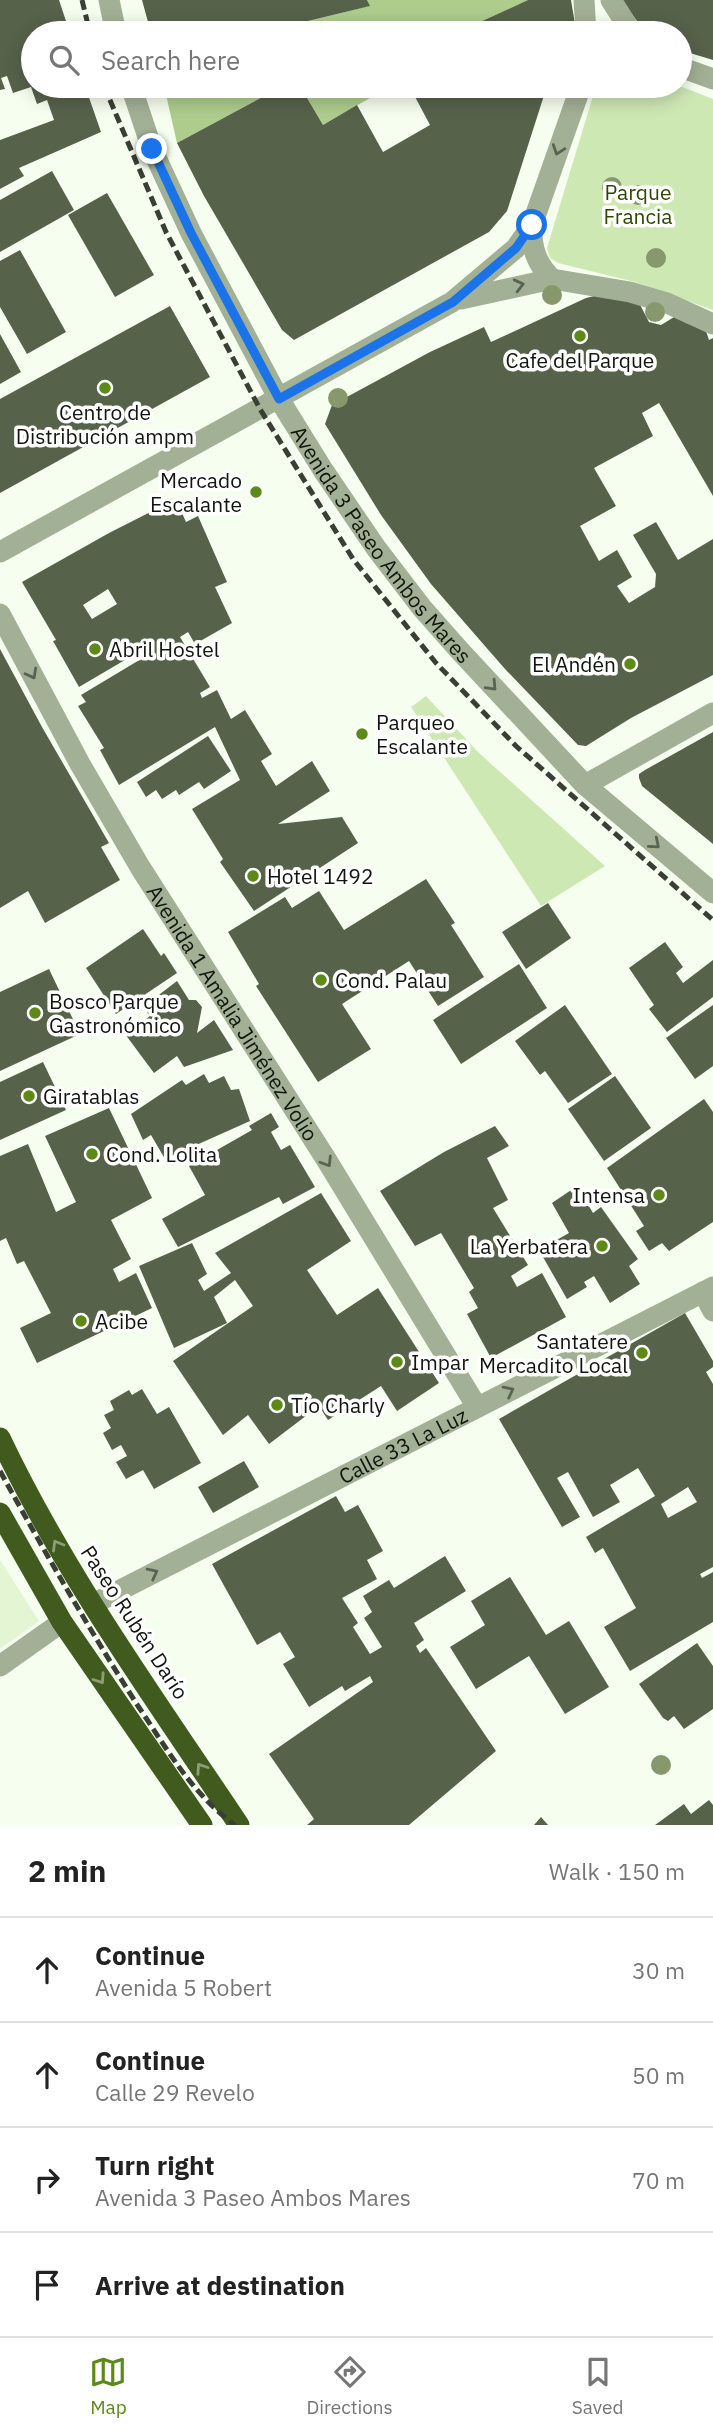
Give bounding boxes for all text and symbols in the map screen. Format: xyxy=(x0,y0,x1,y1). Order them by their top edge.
search box xyxy=(21,21,692,98)
icon: search xyxy=(45,41,83,79)
text: Search here xyxy=(101,43,240,77)
route end xyxy=(136,133,167,164)
one-way arrow xyxy=(552,144,566,156)
park label: Parque Francia xyxy=(603,178,673,230)
route start xyxy=(516,209,547,240)
one-way arrow xyxy=(513,279,525,293)
marker: Cafe del Parque xyxy=(572,328,588,344)
place label: Cafe del Parque xyxy=(506,346,654,374)
marker: Centro de Distribución ampm xyxy=(97,380,113,396)
place label: Centro de Distribución ampm xyxy=(16,398,194,450)
street label: Avenida 3 Paseo Ambos Mares xyxy=(285,420,478,669)
place label: Mercado Escalante xyxy=(150,466,242,518)
marker: Mercado Escalante xyxy=(248,484,264,500)
place label: Abril Hostel xyxy=(109,635,220,663)
marker: Abril Hostel xyxy=(87,641,103,657)
place label: El Andén xyxy=(532,650,616,678)
marker: El Andén xyxy=(622,656,638,672)
one-way arrow xyxy=(24,667,37,679)
one-way arrow xyxy=(483,678,496,691)
place label: Parqueo Escalante xyxy=(376,708,468,760)
marker: Parqueo Escalante xyxy=(354,726,370,742)
one-way arrow xyxy=(646,836,659,848)
place label: Hotel 1492 xyxy=(267,862,374,890)
marker: Hotel 1492 xyxy=(245,868,261,884)
street label: Avenida 1 Amalia Jiménez Volio xyxy=(141,879,325,1146)
place label: Cond. Palau xyxy=(335,966,447,994)
marker: Cond. Palau xyxy=(313,972,329,988)
place label: Bosco Parque Gastronómico xyxy=(49,987,181,1039)
marker: Bosco Parque Gastronómico xyxy=(27,1005,43,1021)
place label: Giratablas xyxy=(43,1082,140,1110)
marker: Giratablas xyxy=(21,1088,37,1104)
place label: Cond. Lolita xyxy=(106,1140,217,1168)
marker: Cond. Lolita xyxy=(84,1146,100,1162)
one-way arrow xyxy=(319,1154,332,1167)
place label: Intensa xyxy=(572,1181,645,1209)
marker: Intensa xyxy=(651,1187,667,1203)
place label: La Yerbatera xyxy=(470,1232,588,1260)
marker: La Yerbatera xyxy=(594,1238,610,1254)
place label: Acibe xyxy=(95,1307,148,1335)
marker: Acibe xyxy=(73,1313,89,1329)
place label: Santatere Mercadito Local xyxy=(479,1327,628,1379)
marker: Santatere Mercadito Local xyxy=(634,1345,650,1361)
place label: Impar xyxy=(411,1348,469,1376)
marker: Impar xyxy=(389,1354,405,1370)
one-way arrow xyxy=(502,1385,514,1399)
place label: Tío Charly xyxy=(291,1391,385,1419)
marker: Tío Charly xyxy=(269,1397,285,1413)
street label: Calle 33 La Luz xyxy=(334,1401,472,1490)
one-way arrow xyxy=(52,1540,65,1553)
street label: Paseo Rubén Darío xyxy=(75,1540,195,1704)
one-way arrow xyxy=(146,1567,159,1581)
one-way arrow xyxy=(92,1671,105,1684)
one-way arrow xyxy=(197,1763,209,1776)
text: 2 min xyxy=(28,1851,106,1890)
text: Walk · 150 m xyxy=(549,1856,685,1886)
text: Continue xyxy=(95,1938,205,1972)
icon: ahead xyxy=(28,1951,66,1989)
text: 30 m xyxy=(632,1955,685,1985)
text: Avenida 5 Robert xyxy=(95,1972,272,2002)
text: Continue xyxy=(95,2043,205,2077)
icon: ahead xyxy=(28,2056,66,2094)
text: 50 m xyxy=(632,2060,685,2090)
text: Calle 29 Revelo xyxy=(95,2077,255,2107)
text: Turn right xyxy=(95,2148,214,2182)
icon: right xyxy=(28,2161,66,2199)
text: 70 m xyxy=(632,2165,685,2195)
text: Avenida 3 Paseo Ambos Mares xyxy=(95,2182,411,2212)
icon: arrive xyxy=(28,2266,66,2304)
text: Arrive at destination xyxy=(95,2268,345,2302)
tab: Map xyxy=(89,2353,127,2419)
tab: Directions xyxy=(306,2353,393,2419)
tab: Saved xyxy=(572,2353,624,2419)

